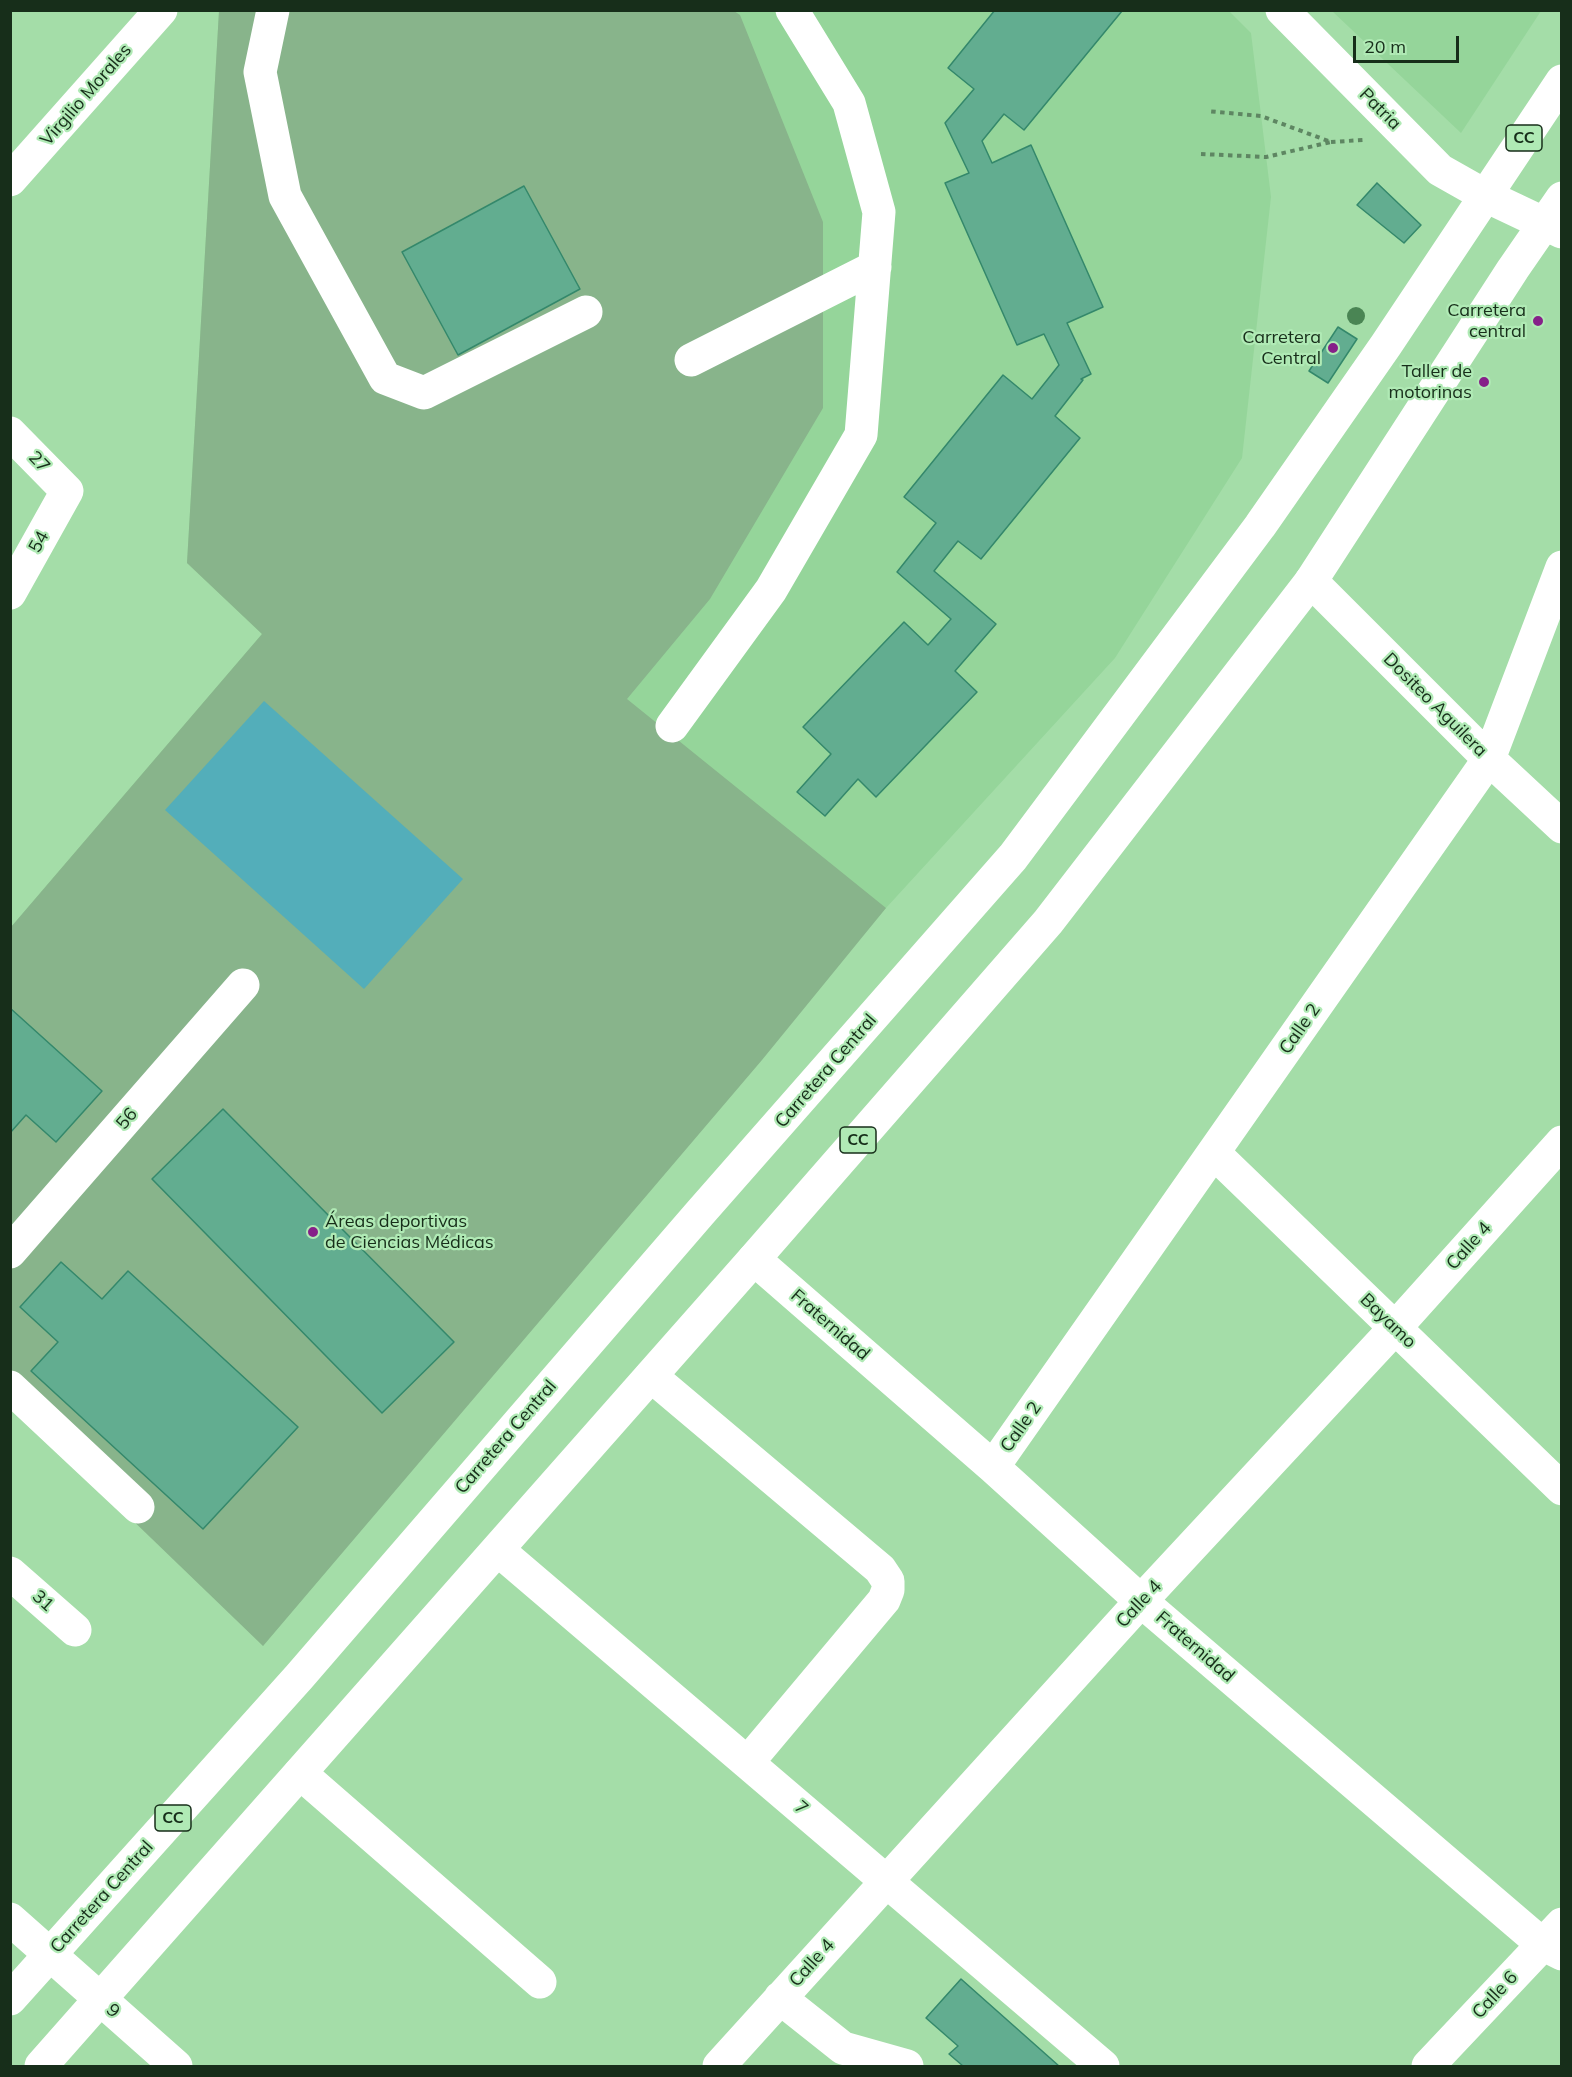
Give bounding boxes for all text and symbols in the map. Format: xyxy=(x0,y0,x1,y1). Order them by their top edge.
scale bar xyxy=(1356,24,1462,62)
text: 20 m xyxy=(1364,35,1406,58)
street label: Virgilio Morales xyxy=(36,40,136,150)
street label: Patria xyxy=(1355,84,1405,134)
road number: CC xyxy=(1506,125,1542,151)
place label: Carretera central xyxy=(1447,300,1526,342)
marker: Carretera central xyxy=(1531,314,1545,328)
place label: Carretera Central xyxy=(1242,327,1321,370)
marker: Carretera Central xyxy=(1326,341,1340,355)
place label: Taller de motorinas xyxy=(1388,361,1472,404)
marker: Taller de motorinas xyxy=(1477,375,1491,389)
street label: 27 xyxy=(24,447,54,477)
street label: 54 xyxy=(24,527,54,557)
street label: Dositeo Aguilera xyxy=(1379,649,1491,761)
street label: Calle 2 xyxy=(1275,1000,1325,1058)
street label: Carretera Central xyxy=(771,1010,881,1132)
street label: 56 xyxy=(112,1104,142,1134)
road number: CC xyxy=(840,1127,876,1153)
place label: Áreas deportivas de Ciencias Médicas xyxy=(325,1211,494,1254)
street label: Calle 4 xyxy=(1442,1218,1496,1274)
marker: Áreas deportivas de Ciencias Médicas xyxy=(306,1225,320,1239)
street label: Fraternidad xyxy=(786,1285,874,1365)
street label: Bayamo xyxy=(1356,1289,1420,1353)
street label: Carretera Central xyxy=(451,1376,561,1498)
street label: Calle 2 xyxy=(996,1398,1046,1456)
street label: Calle 4 xyxy=(1112,1576,1166,1632)
street label: 31 xyxy=(28,1586,58,1616)
street label: Fraternidad xyxy=(1151,1607,1239,1687)
street label: 7 xyxy=(790,1796,812,1820)
road number: CC xyxy=(155,1805,191,1831)
street label: Carretera Central xyxy=(46,1837,158,1957)
street label: Calle 4 xyxy=(785,1935,839,1991)
street label: Calle 6 xyxy=(1468,1967,1522,2023)
street label: 9 xyxy=(102,1999,124,2023)

